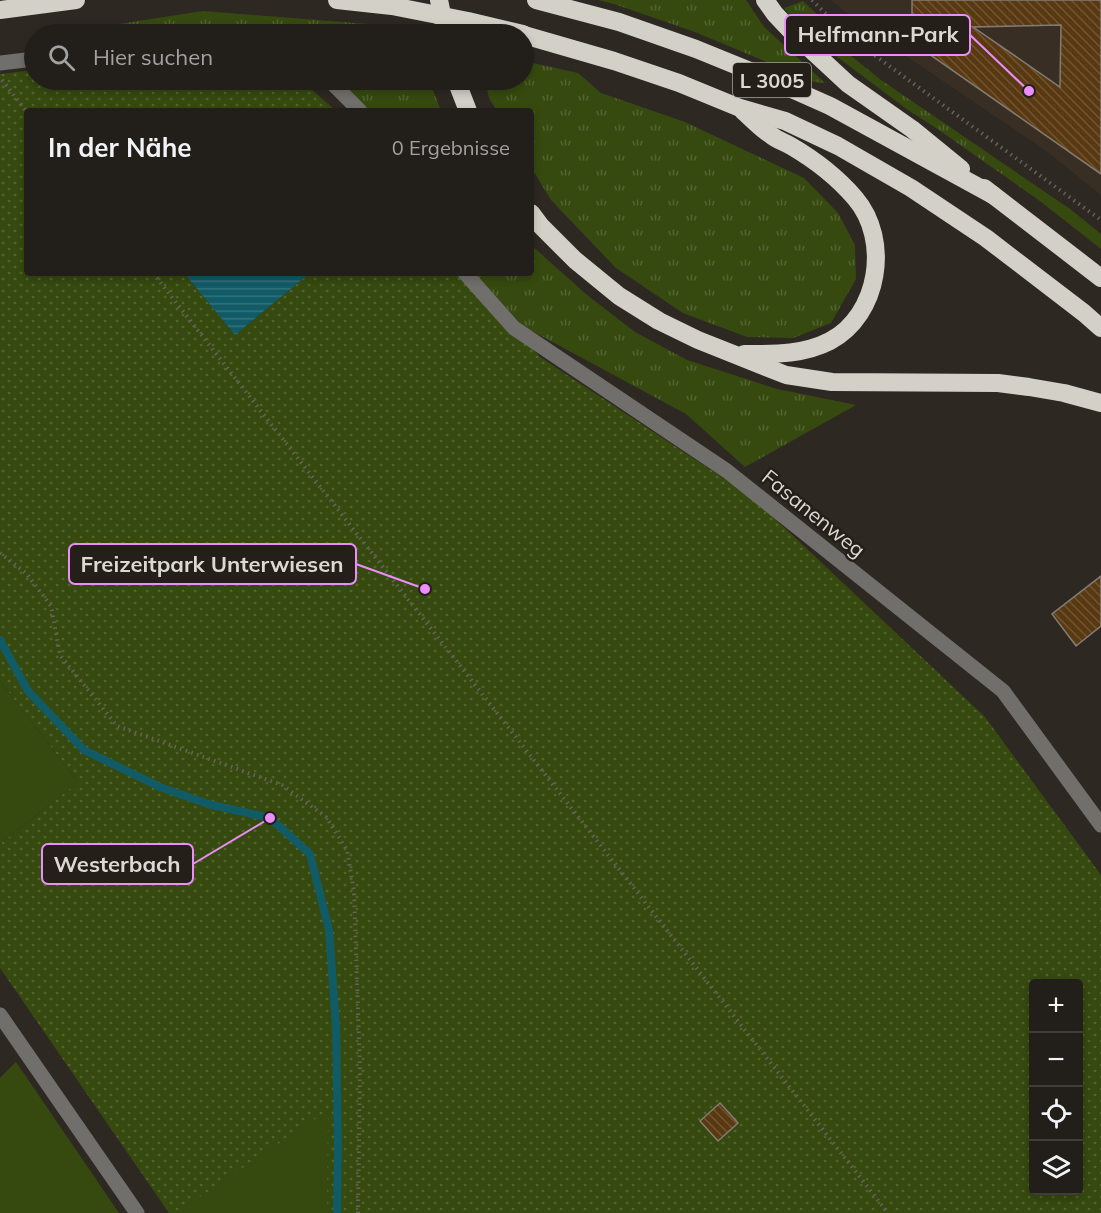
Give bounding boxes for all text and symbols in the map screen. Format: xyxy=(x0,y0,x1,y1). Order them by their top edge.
callout: Helfmann-Park xyxy=(785,15,970,55)
text: Helfmann-Park xyxy=(797,20,959,48)
search box xyxy=(24,24,534,90)
icon: search xyxy=(45,41,78,74)
text: Hier suchen xyxy=(93,43,213,71)
road number: L 3005 xyxy=(733,63,811,97)
text: In der Nähe xyxy=(48,131,192,164)
text: 0 Ergebnisse xyxy=(392,135,510,160)
street label: Fasanenweg xyxy=(757,464,871,562)
callout: Freizeitpark Unterwiesen xyxy=(69,544,356,584)
text: Freizeitpark Unterwiesen xyxy=(81,550,343,578)
callout: Westerbach xyxy=(42,844,193,884)
text: Westerbach xyxy=(54,850,180,878)
map controls xyxy=(1029,979,1083,1195)
button: + xyxy=(1029,979,1083,1033)
button: − xyxy=(1029,1033,1083,1087)
button: locate xyxy=(1029,1087,1083,1141)
button: layers xyxy=(1029,1141,1083,1195)

